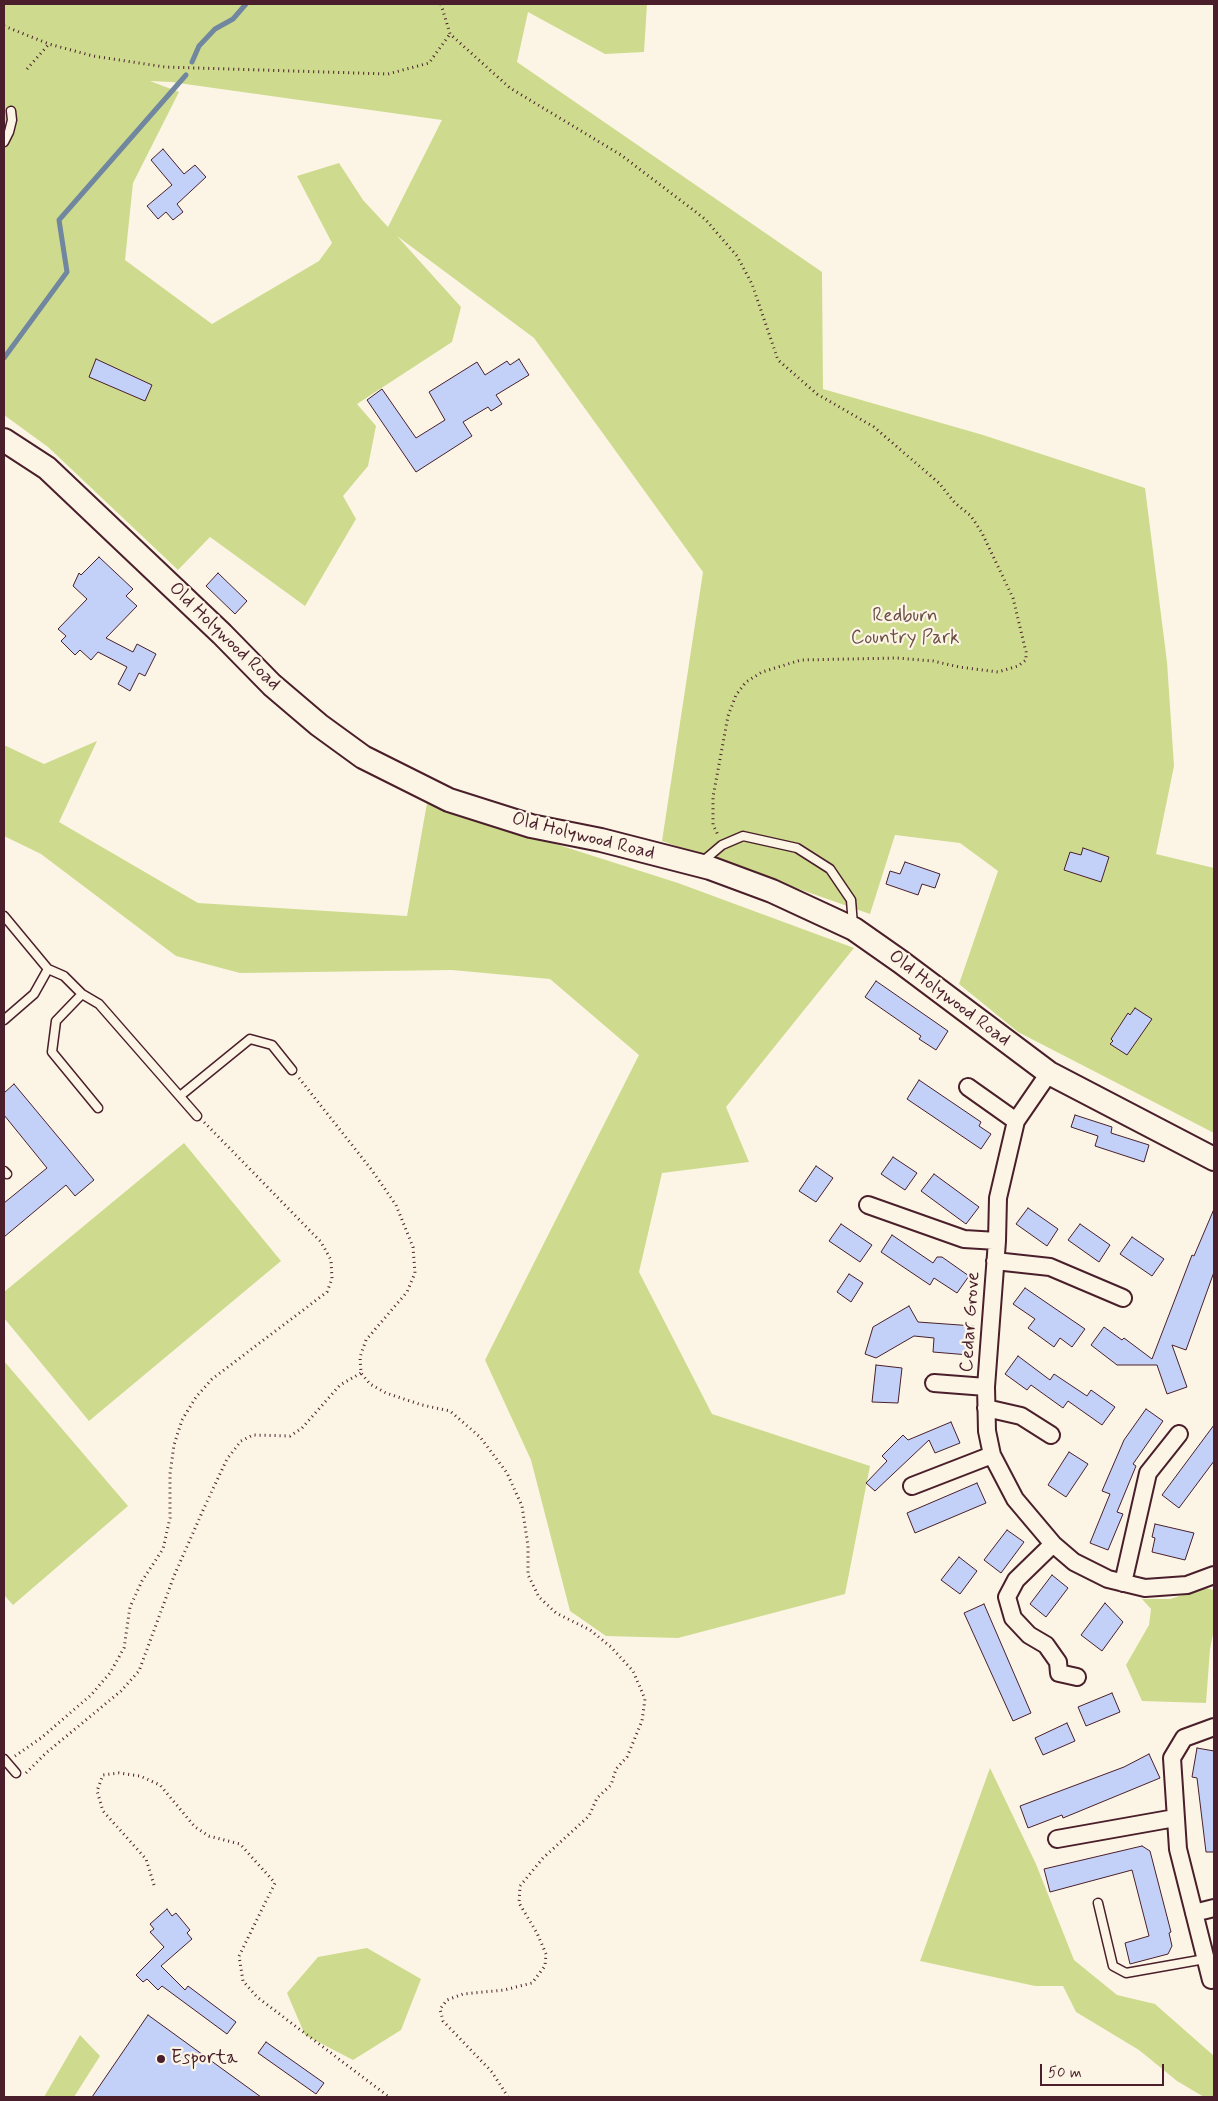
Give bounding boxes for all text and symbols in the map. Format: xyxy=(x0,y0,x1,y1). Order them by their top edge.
street label: Old Holywood Road xyxy=(163,578,285,696)
park label: Redburn Country Park xyxy=(851,606,959,650)
street label: Old Holywood Road xyxy=(509,808,657,866)
street label: Old Holywood Road xyxy=(884,946,1014,1052)
street label: Cedar Grove xyxy=(956,1271,986,1373)
place label: Esporta xyxy=(171,2048,238,2070)
marker: Esporta xyxy=(155,2053,167,2065)
scale bar xyxy=(1043,2054,1167,2086)
text: 50 m xyxy=(1048,2063,1082,2083)

